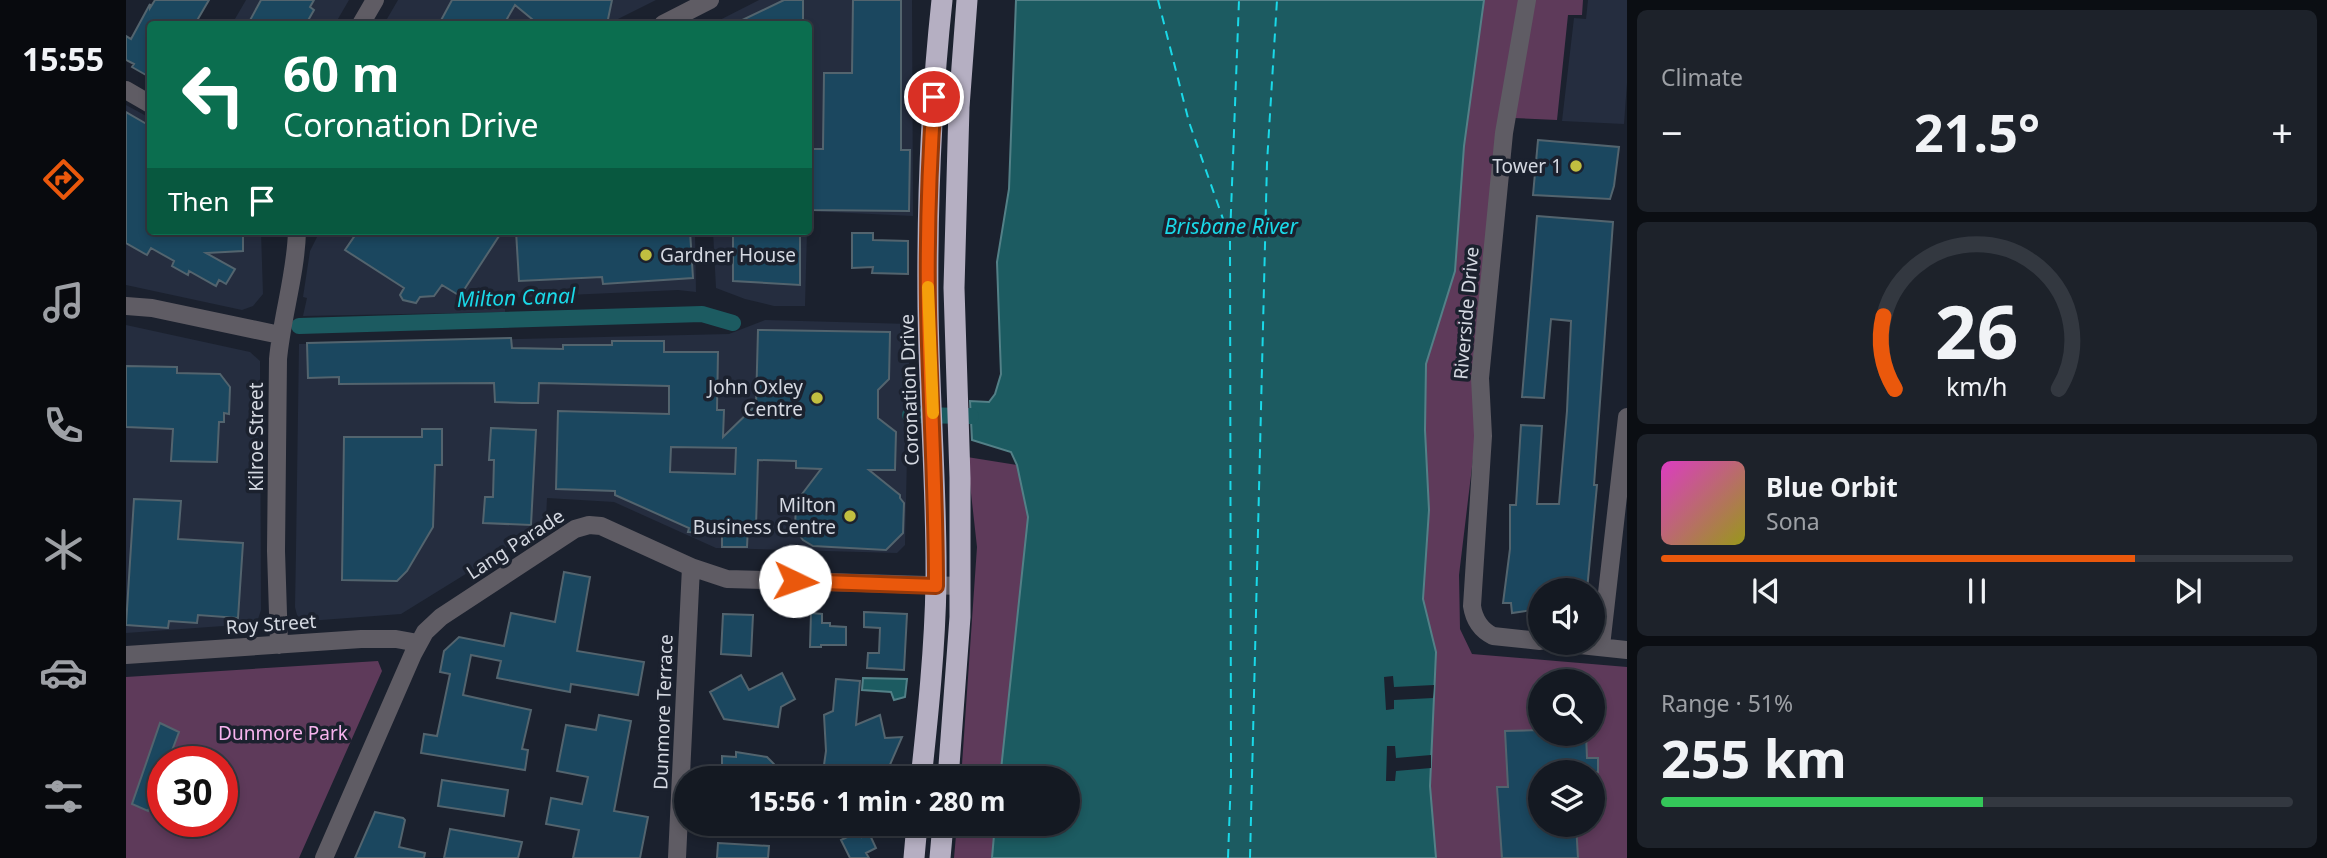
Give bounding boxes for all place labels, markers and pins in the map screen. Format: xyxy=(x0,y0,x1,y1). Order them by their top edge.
pin xyxy=(904,67,964,127)
place label: Tower 1 xyxy=(1492,153,1562,179)
marker: Tower 1 xyxy=(1568,158,1584,174)
place label: Gardner House xyxy=(660,242,796,268)
marker: Gardner House xyxy=(638,247,654,263)
place label: John Oxley Centre xyxy=(706,374,803,422)
marker: John Oxley Centre xyxy=(809,390,825,406)
place label: Milton Business Centre xyxy=(693,492,836,540)
marker: Milton Business Centre xyxy=(842,508,858,524)

